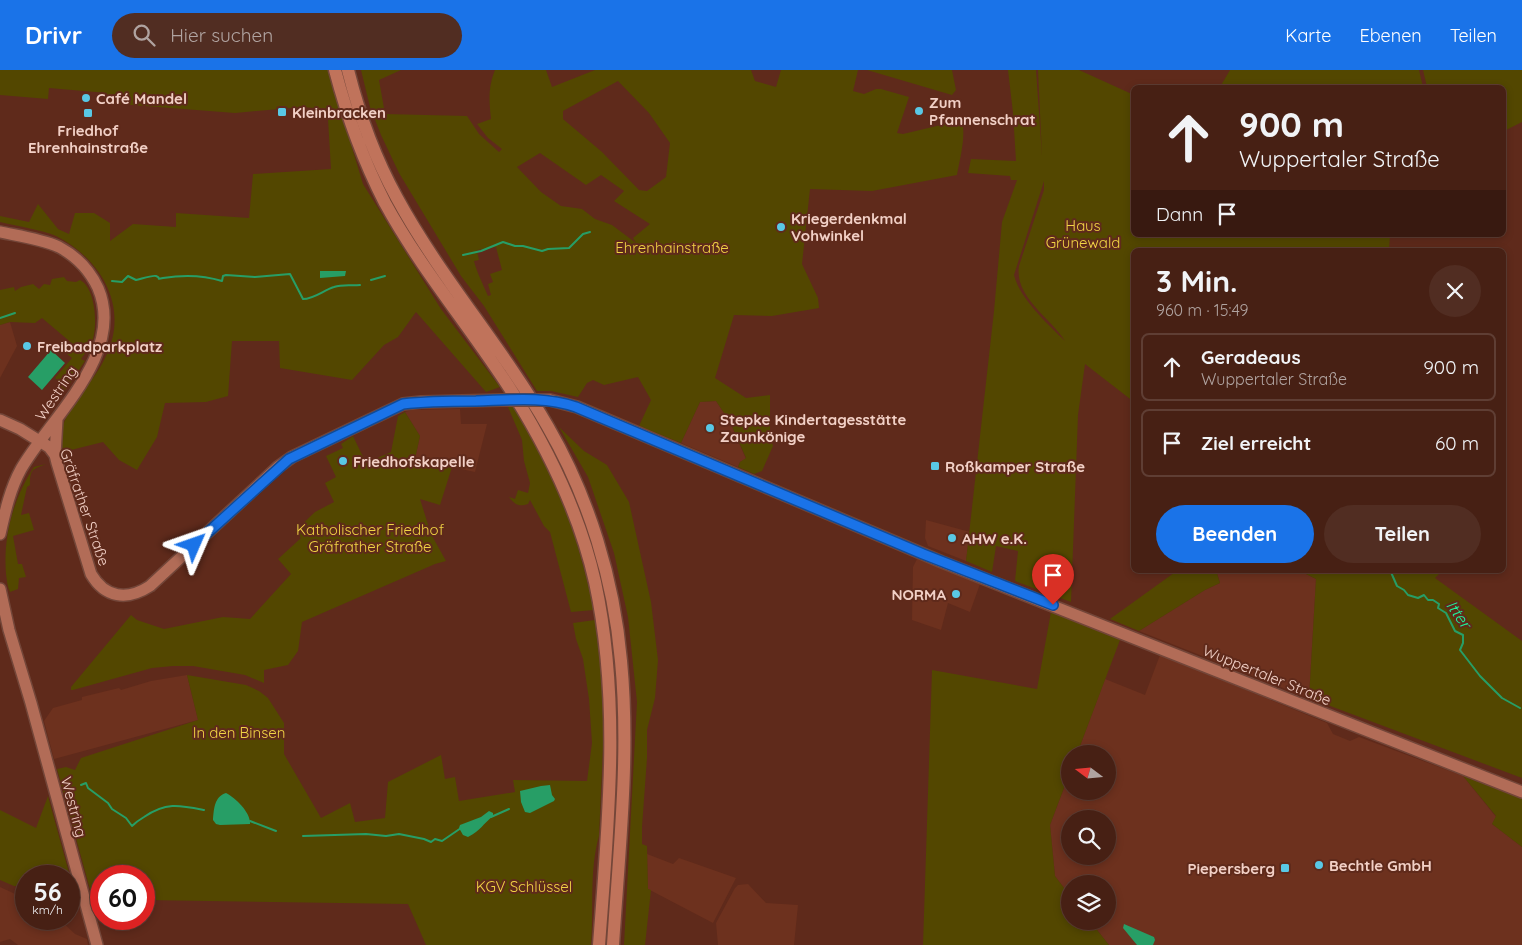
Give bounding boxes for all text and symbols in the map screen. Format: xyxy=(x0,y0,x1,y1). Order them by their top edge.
search box xyxy=(112,13,462,58)
text: Drivr xyxy=(25,20,82,50)
icon: search xyxy=(130,21,158,49)
text: Hier suchen xyxy=(170,23,273,47)
text: Karte xyxy=(1285,24,1331,47)
text: Ebenen xyxy=(1359,24,1422,47)
text: Teilen xyxy=(1450,24,1497,47)
place label: Café Mandel xyxy=(96,89,187,108)
marker: Café Mandel xyxy=(80,92,92,104)
place label: Zum Pfannenschrat xyxy=(929,93,1036,129)
text: 900 m xyxy=(1239,102,1344,146)
place label: Kleinbracken xyxy=(292,103,386,122)
marker: Zum Pfannenschrat xyxy=(913,105,925,117)
icon: ahead xyxy=(1156,105,1221,170)
marker: Kleinbracken xyxy=(276,106,288,118)
marker: Friedhof Ehrenhainstraße xyxy=(82,107,94,119)
place label: Friedhof Ehrenhainstraße xyxy=(28,121,148,157)
text: Wuppertaler Straße xyxy=(1239,145,1440,173)
icon: arrive xyxy=(1213,200,1241,228)
text: Dann xyxy=(1156,202,1203,226)
place label: Kriegerdenkmal Vohwinkel xyxy=(791,209,907,245)
park label: Haus Grünewald xyxy=(1046,216,1120,252)
marker: Kriegerdenkmal Vohwinkel xyxy=(775,221,787,233)
park label: Ehrenhainstraße xyxy=(615,238,729,257)
text: 3 Min. xyxy=(1156,262,1238,300)
button: close xyxy=(1429,265,1481,317)
text: 960 m · 15:49 xyxy=(1156,300,1249,320)
place label: Freibadparkplatz xyxy=(37,337,162,356)
marker: Freibadparkplatz xyxy=(21,340,33,352)
text: Geradeaus xyxy=(1201,345,1301,369)
icon: ahead xyxy=(1158,353,1186,381)
text: 900 m xyxy=(1423,355,1479,379)
street label: Westring xyxy=(31,362,81,424)
text: Wuppertaler Straße xyxy=(1201,369,1347,389)
place label: Stepke Kindertagesstätte Zaunkönige xyxy=(720,410,907,446)
marker: Stepke Kindertagesstätte Zaunkönige xyxy=(704,422,716,434)
icon: arrive xyxy=(1158,429,1186,457)
text: Ziel erreicht xyxy=(1201,431,1311,455)
text: 60 m xyxy=(1435,431,1479,455)
street label: Gräfrather Straße xyxy=(56,446,114,568)
place label: Friedhofskapelle xyxy=(353,452,475,471)
marker: Friedhofskapelle xyxy=(337,455,349,467)
place label: Roßkamper Straße xyxy=(945,457,1085,476)
marker: Roßkamper Straße xyxy=(929,460,941,472)
button: Beenden xyxy=(1156,505,1314,563)
button: Teilen xyxy=(1324,505,1481,563)
position arrow xyxy=(167,518,219,570)
park label: Katholischer Friedhof Gräfrather Straße xyxy=(296,520,445,556)
place label: AHW e.K. xyxy=(962,529,1027,548)
marker: AHW e.K. xyxy=(946,532,958,544)
pin xyxy=(1032,554,1074,605)
icon: arrive xyxy=(1039,561,1067,589)
place label: NORMA xyxy=(891,585,946,604)
marker: NORMA xyxy=(950,588,962,600)
water label: Itter xyxy=(1442,596,1477,634)
street label: Wuppertaler Straße xyxy=(1200,641,1334,709)
park label: In den Binsen xyxy=(193,723,285,742)
north arrow xyxy=(1061,745,1116,800)
map controls xyxy=(1061,745,1116,930)
street label: Westring xyxy=(57,775,91,839)
button: search xyxy=(1061,810,1116,865)
place label: Bechtle GmbH xyxy=(1329,856,1432,875)
place label: Piepersberg xyxy=(1187,859,1275,878)
marker: Bechtle GmbH xyxy=(1313,859,1325,871)
marker: Piepersberg xyxy=(1279,862,1291,874)
speed limit sign: 60 xyxy=(90,865,155,930)
button: layers xyxy=(1061,875,1116,930)
text: 56 xyxy=(33,876,62,907)
park label: KGV Schlüssel xyxy=(476,877,572,896)
text: km/h xyxy=(32,902,63,917)

